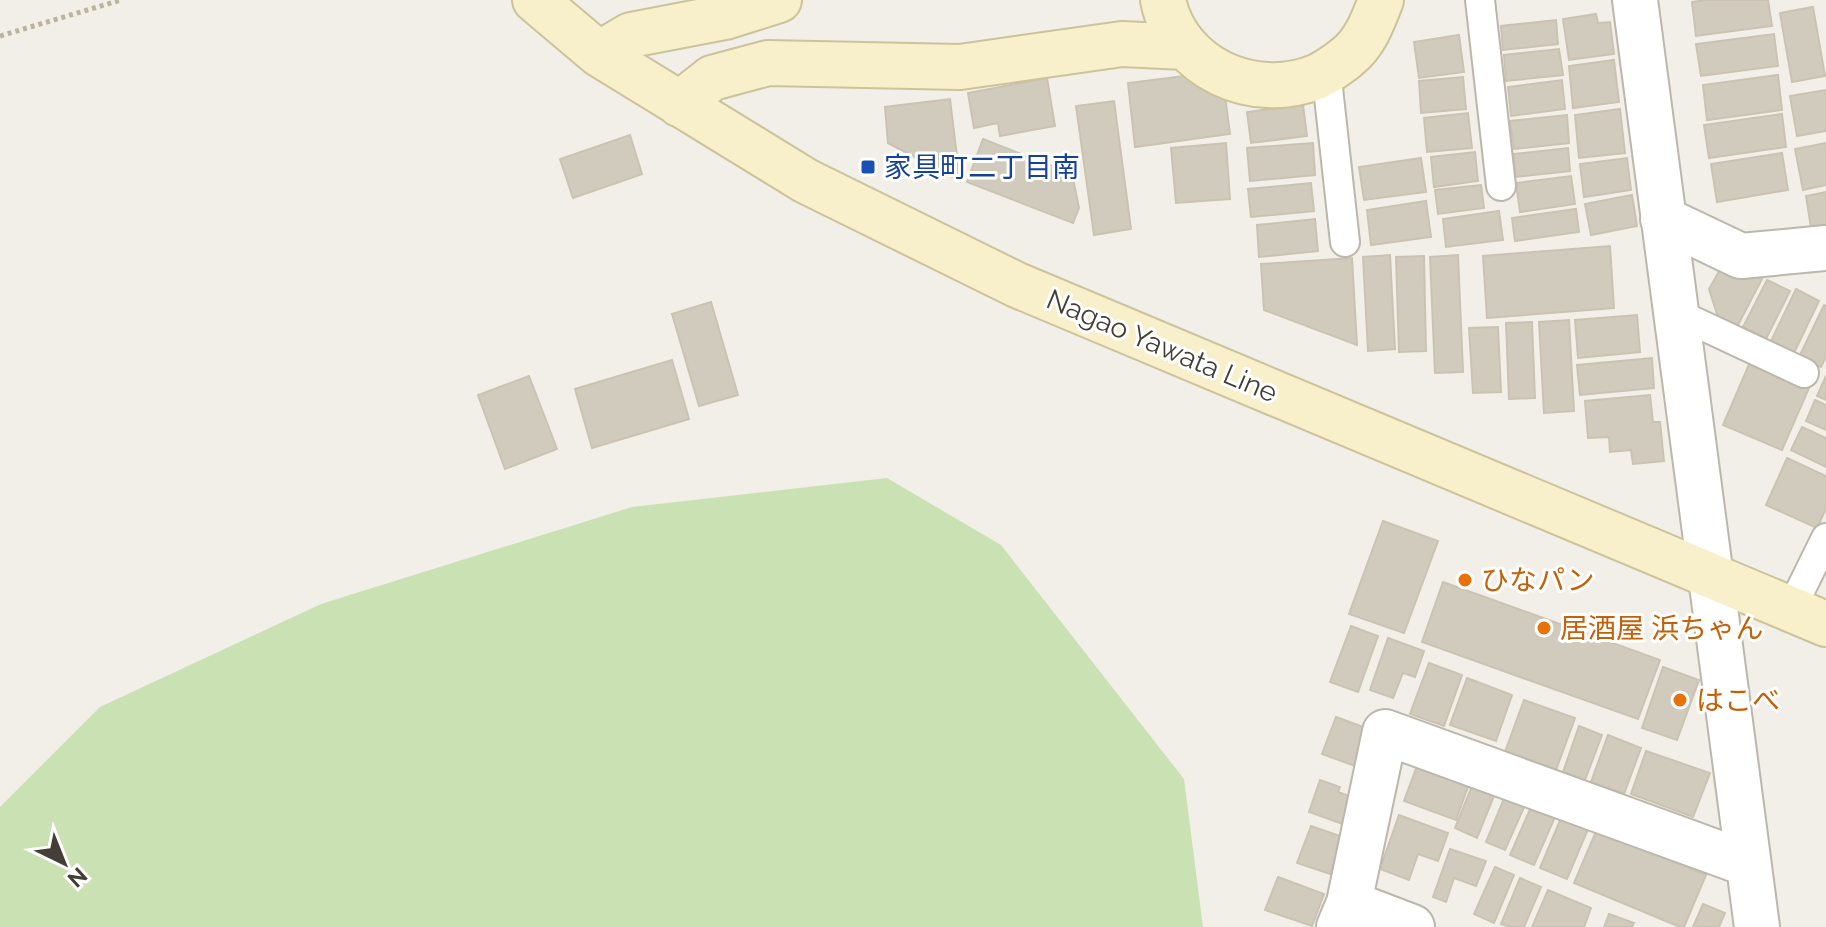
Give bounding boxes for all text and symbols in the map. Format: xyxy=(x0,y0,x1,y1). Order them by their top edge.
place label: 家具町二丁目南 xyxy=(884,151,1080,184)
marker: 家具町二丁目南 xyxy=(859,158,877,176)
street label: Nagao Yawata Line xyxy=(1042,283,1282,409)
place label: ひなパン xyxy=(1481,564,1594,597)
marker: ひなパン xyxy=(1456,571,1474,589)
place label: 居酒屋 浜ちゃん xyxy=(1560,612,1763,645)
marker: 居酒屋 浜ちゃん xyxy=(1535,619,1553,637)
place label: はこべ xyxy=(1696,684,1780,717)
marker: はこべ xyxy=(1671,691,1689,709)
north arrow xyxy=(24,823,104,903)
text: N xyxy=(63,862,93,893)

